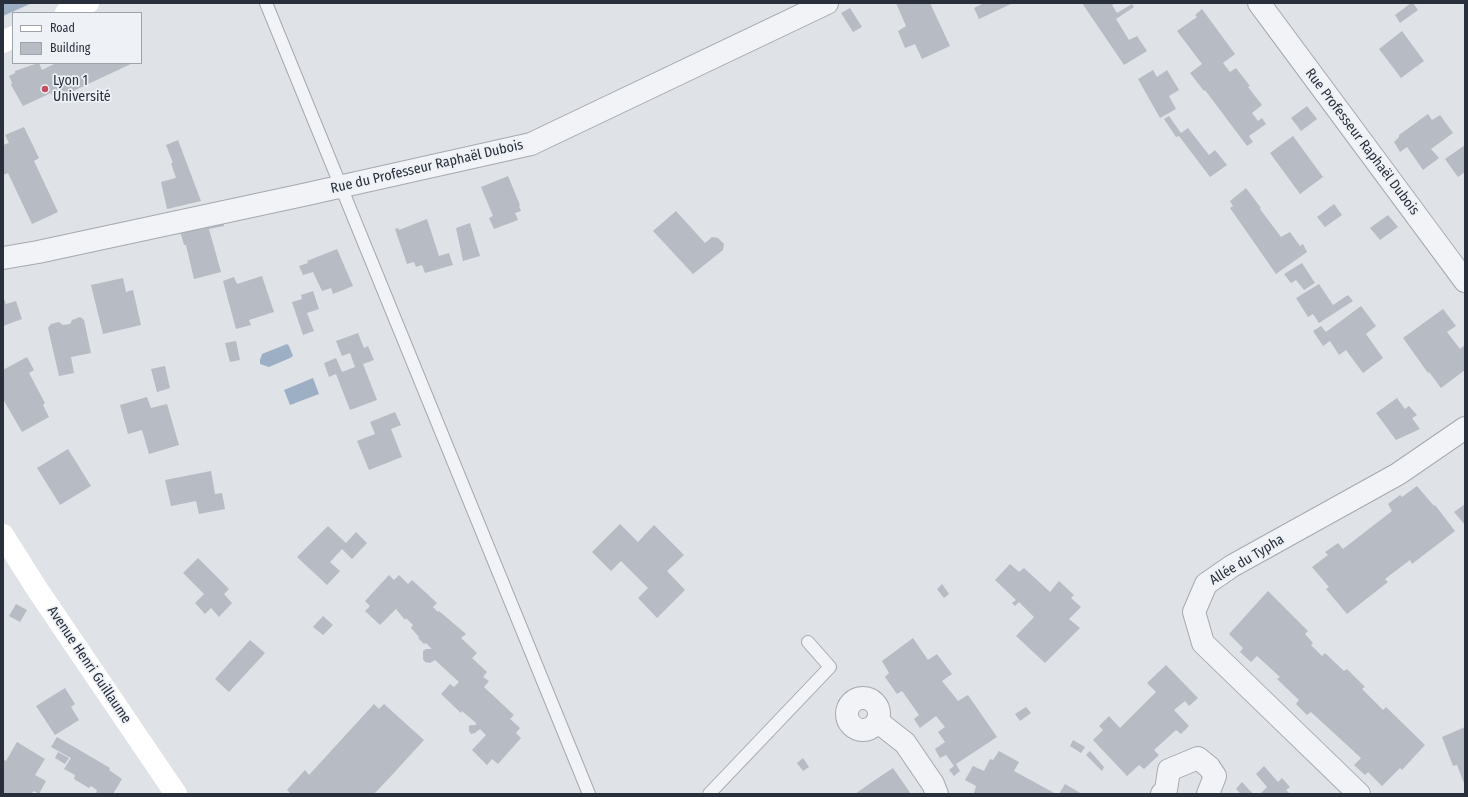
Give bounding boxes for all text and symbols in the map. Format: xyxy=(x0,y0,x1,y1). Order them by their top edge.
legend xyxy=(12,12,142,64)
text: Road xyxy=(50,21,75,35)
text: Building xyxy=(50,41,90,55)
street label: Rue Professeur Raphaël Dubois xyxy=(1301,65,1423,219)
place label: Lyon 1 Université xyxy=(53,73,111,106)
marker: Lyon 1 Université xyxy=(40,84,50,94)
street label: Rue du Professeur Raphaël Dubois xyxy=(329,137,525,197)
street label: Allée du Typha xyxy=(1207,531,1287,589)
street label: Avenue Henri Guillaume xyxy=(43,603,135,727)

